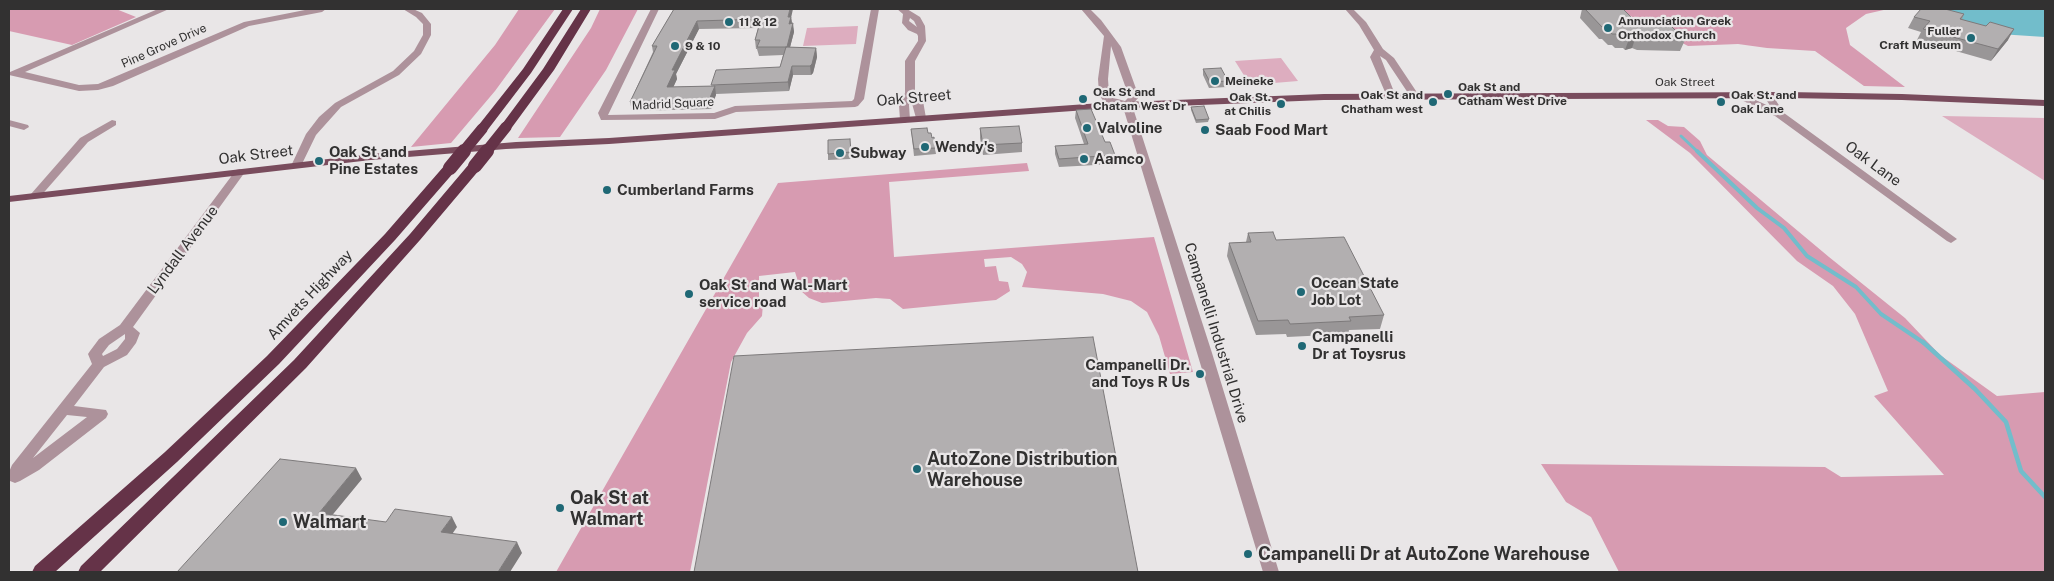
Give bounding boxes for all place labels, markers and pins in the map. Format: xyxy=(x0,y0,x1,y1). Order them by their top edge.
place label: Annunciation Greek Orthodox Church xyxy=(1618,14,1731,42)
place label: 11 & 12 xyxy=(739,15,777,29)
marker: 11 & 12 xyxy=(723,16,735,28)
marker: Annunciation Greek Orthodox Church xyxy=(1602,22,1614,34)
place label: Fuller Craft Museum xyxy=(1879,24,1961,52)
marker: Fuller Craft Museum xyxy=(1965,32,1977,44)
place label: 9 & 10 xyxy=(685,39,721,53)
marker: 9 & 10 xyxy=(669,40,681,52)
place label: Meineke xyxy=(1225,74,1274,88)
marker: Meineke xyxy=(1209,75,1221,87)
place label: Oak St and Catham West Drive xyxy=(1458,80,1567,108)
place label: Oak St and Chatam West Dr xyxy=(1093,85,1186,113)
place label: Oak St and Chatham west xyxy=(1341,88,1423,116)
marker: Oak St and Catham West Drive xyxy=(1442,88,1454,100)
place label: Oak St. and Oak Lane xyxy=(1731,88,1797,116)
place label: Oak St. at Chilis xyxy=(1224,90,1271,118)
marker: Oak St and Chatam West Dr xyxy=(1077,93,1089,105)
marker: Oak St and Chatham west xyxy=(1427,96,1439,108)
marker: Oak St. and Oak Lane xyxy=(1715,96,1727,108)
marker: Oak St. at Chilis xyxy=(1275,98,1287,110)
place label: Valvoline xyxy=(1097,119,1162,137)
place label: Saab Food Mart xyxy=(1215,121,1328,139)
marker: Valvoline xyxy=(1081,122,1093,134)
marker: Saab Food Mart xyxy=(1199,124,1211,136)
place label: Wendy's xyxy=(935,138,995,156)
marker: Wendy's xyxy=(919,141,931,153)
place label: Oak St and Pine Estates xyxy=(329,143,418,178)
place label: Subway xyxy=(850,144,906,162)
marker: Subway xyxy=(834,147,846,159)
place label: Aamco xyxy=(1094,150,1144,168)
marker: Aamco xyxy=(1078,153,1090,165)
marker: Oak St and Pine Estates xyxy=(313,155,325,167)
place label: Cumberland Farms xyxy=(617,181,754,199)
marker: Cumberland Farms xyxy=(601,184,613,196)
place label: Ocean State Job Lot xyxy=(1311,274,1399,309)
place label: Oak St and Wal-Mart service road xyxy=(699,276,848,311)
marker: Ocean State Job Lot xyxy=(1295,286,1307,298)
marker: Oak St and Wal-Mart service road xyxy=(683,288,695,300)
place label: Campanelli Dr at Toysrus xyxy=(1312,328,1406,363)
marker: Campanelli Dr at Toysrus xyxy=(1296,340,1308,352)
place label: Campanelli Dr. and Toys R Us xyxy=(1085,356,1190,391)
marker: Campanelli Dr. and Toys R Us xyxy=(1194,368,1206,380)
place label: AutoZone Distribution Warehouse xyxy=(927,448,1117,490)
marker: AutoZone Distribution Warehouse xyxy=(911,463,923,475)
place label: Oak St at Walmart xyxy=(570,487,649,530)
marker: Oak St at Walmart xyxy=(554,502,566,514)
place label: Walmart xyxy=(293,511,367,533)
marker: Walmart xyxy=(277,516,289,528)
place label: Campanelli Dr at AutoZone Warehouse xyxy=(1258,543,1590,565)
marker: Campanelli Dr at AutoZone Warehouse xyxy=(1242,548,1254,560)

